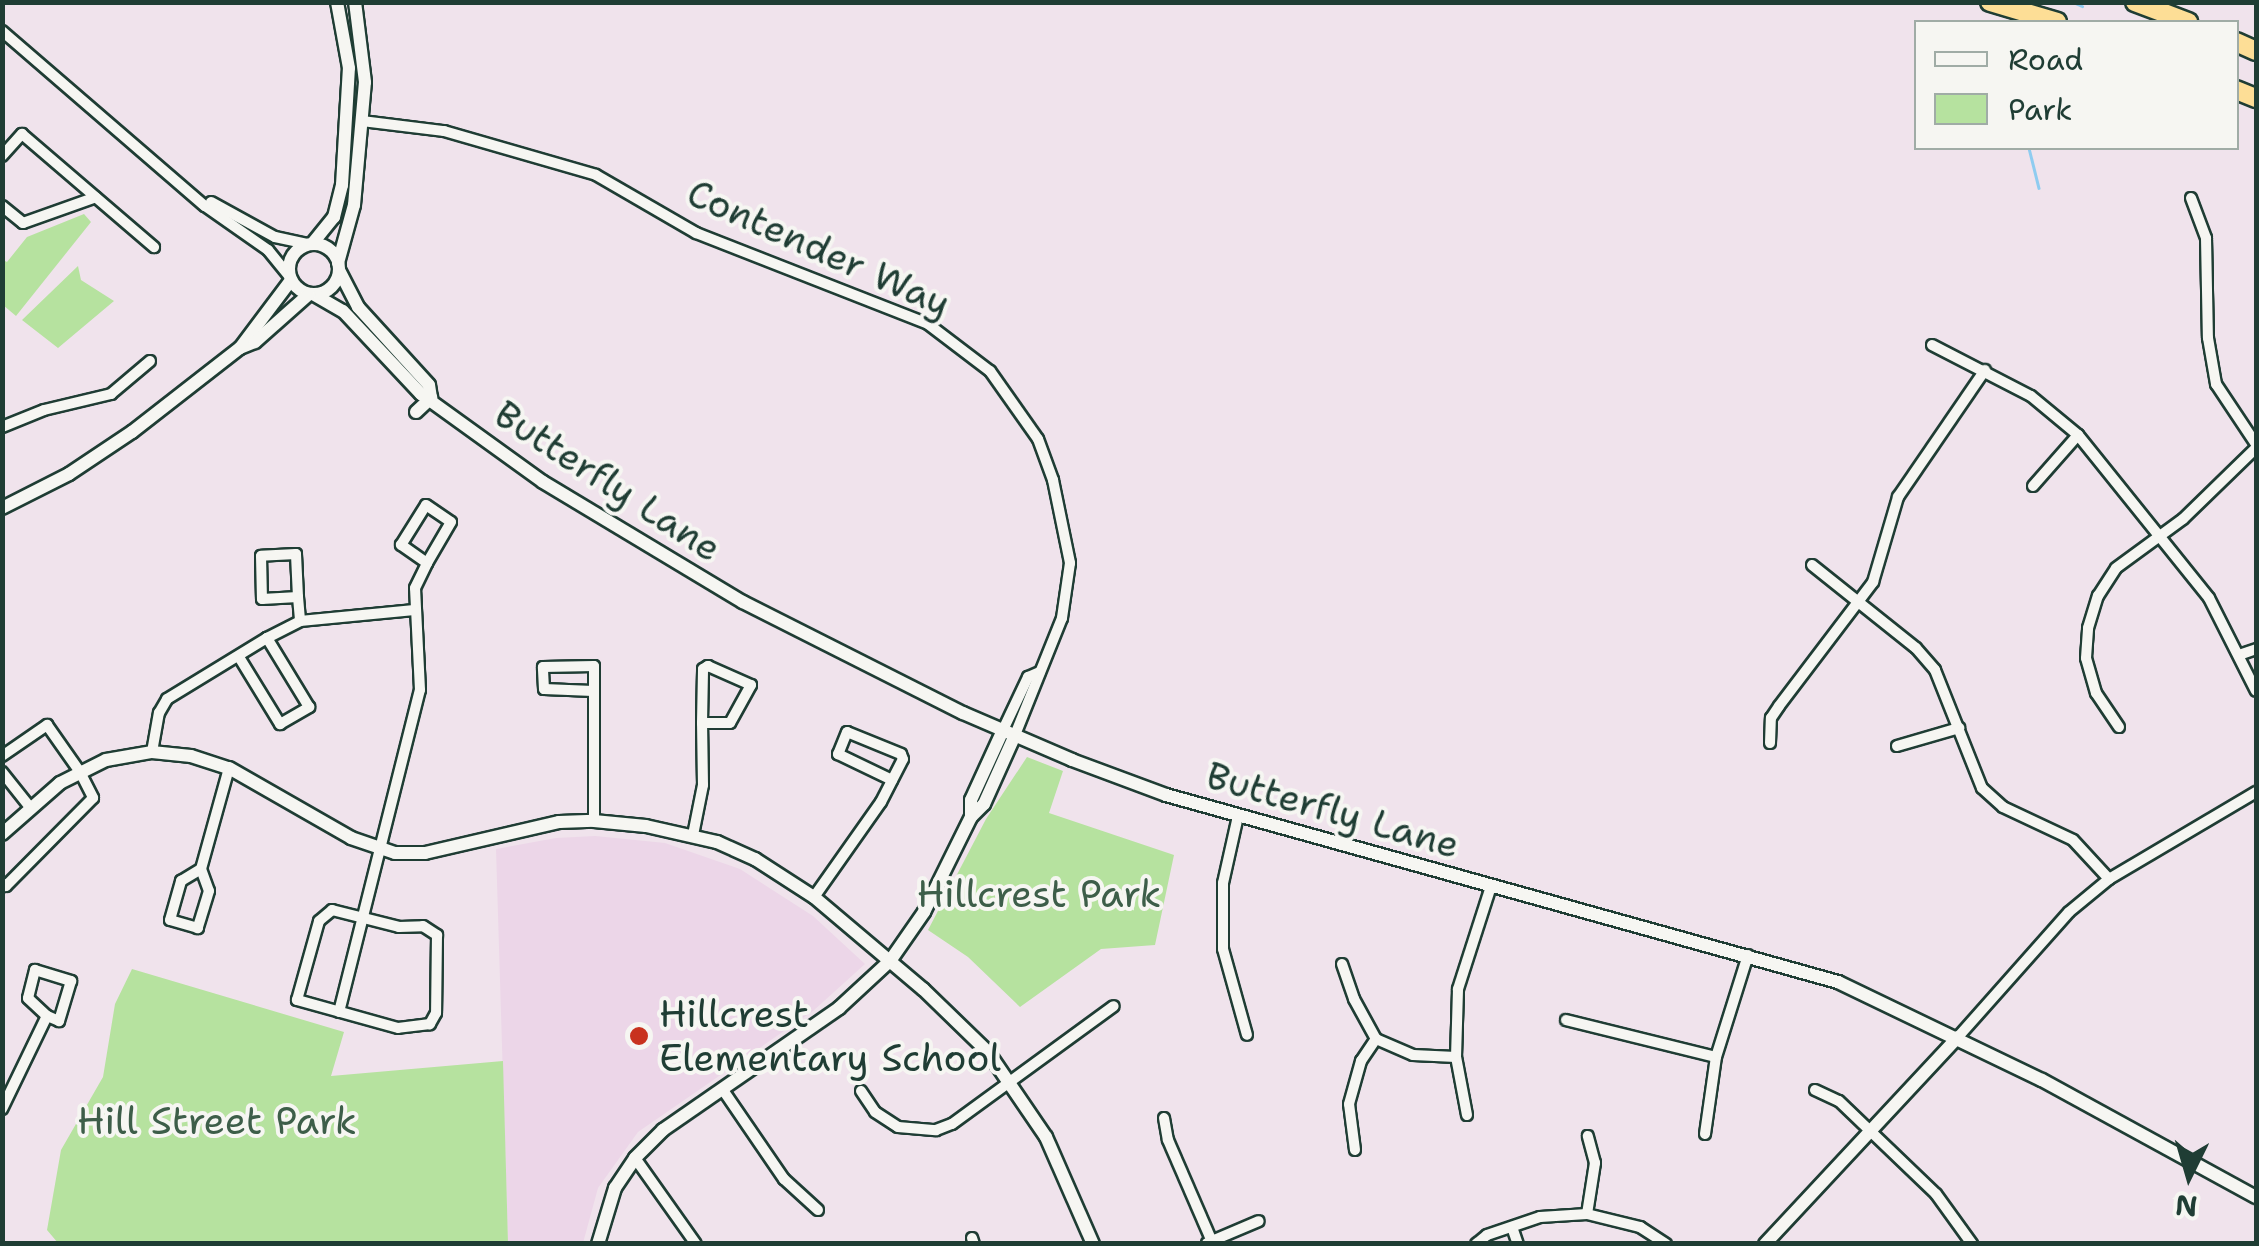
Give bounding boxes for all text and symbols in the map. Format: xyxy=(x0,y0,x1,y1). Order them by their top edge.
legend xyxy=(1914,20,2239,150)
text: Road xyxy=(2008,39,2083,80)
text: Park xyxy=(2008,89,2072,130)
street label: Contender Way xyxy=(680,170,958,326)
street label: Butterfly Lane xyxy=(486,391,730,571)
street label: Butterfly Lane xyxy=(1201,752,1465,868)
park label: Hillcrest Park xyxy=(917,871,1161,917)
place label: Hillcrest Elementary School xyxy=(659,991,1001,1080)
marker: Hillcrest Elementary School xyxy=(628,1025,650,1047)
park label: Hill Street Park xyxy=(77,1098,357,1144)
north arrow xyxy=(2139,1126,2239,1226)
text: N xyxy=(2174,1186,2199,1226)

